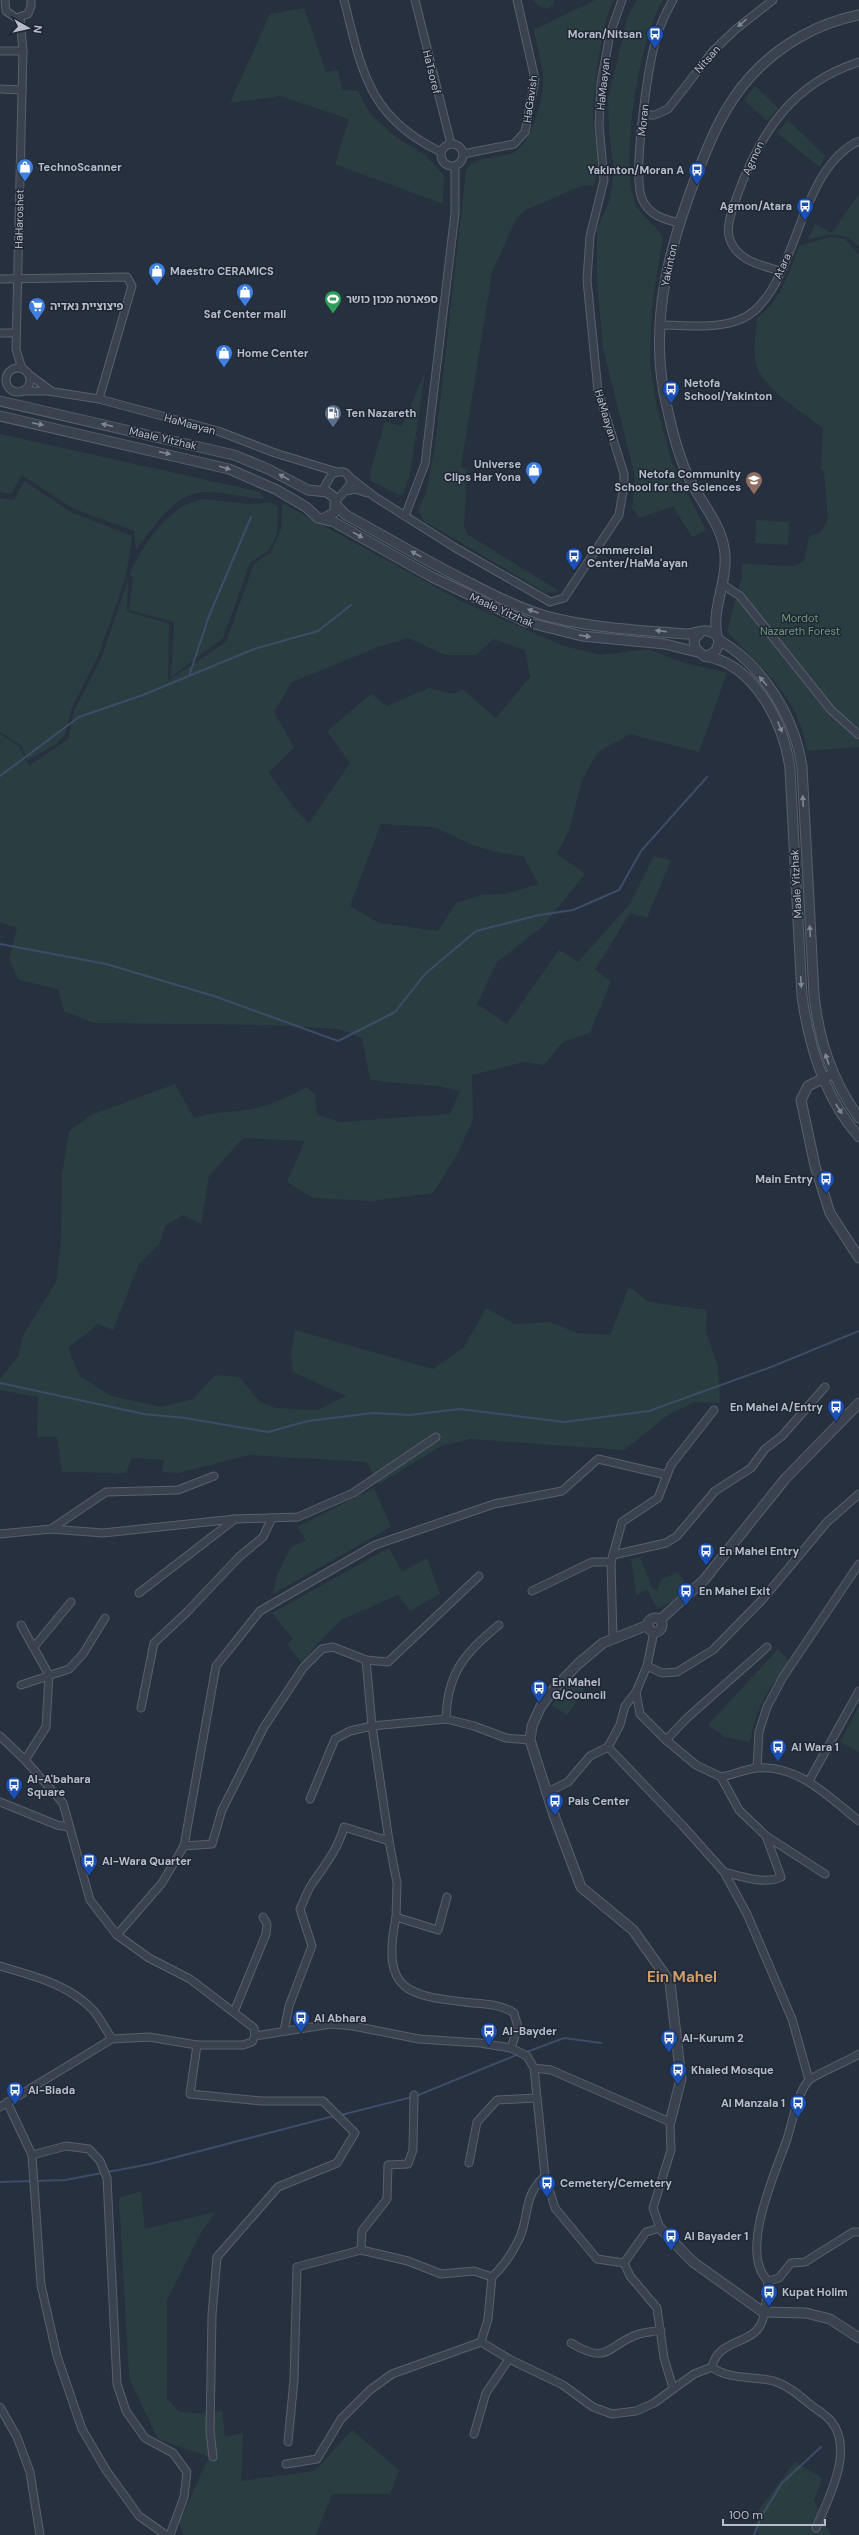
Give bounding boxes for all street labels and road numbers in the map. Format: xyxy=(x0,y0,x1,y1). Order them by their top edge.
street label: Nitsan xyxy=(691,42,723,76)
street label: HaTsoref xyxy=(420,49,444,96)
street label: HaMaayan xyxy=(593,57,613,111)
street label: HaGavish xyxy=(520,74,540,124)
street label: Moran xyxy=(634,103,652,137)
street label: Agmon xyxy=(739,139,767,177)
street label: HaHaroshet xyxy=(11,189,27,249)
street label: Yakinton xyxy=(658,242,680,288)
street label: Atara xyxy=(770,251,794,281)
street label: HaMaayan xyxy=(592,388,620,442)
street label: HaMaayan xyxy=(163,410,217,438)
street label: Maale Yitzhak xyxy=(128,423,199,453)
street label: Maale Yitzhak xyxy=(468,590,537,631)
street label: Maale Yitzhak xyxy=(787,849,805,919)

